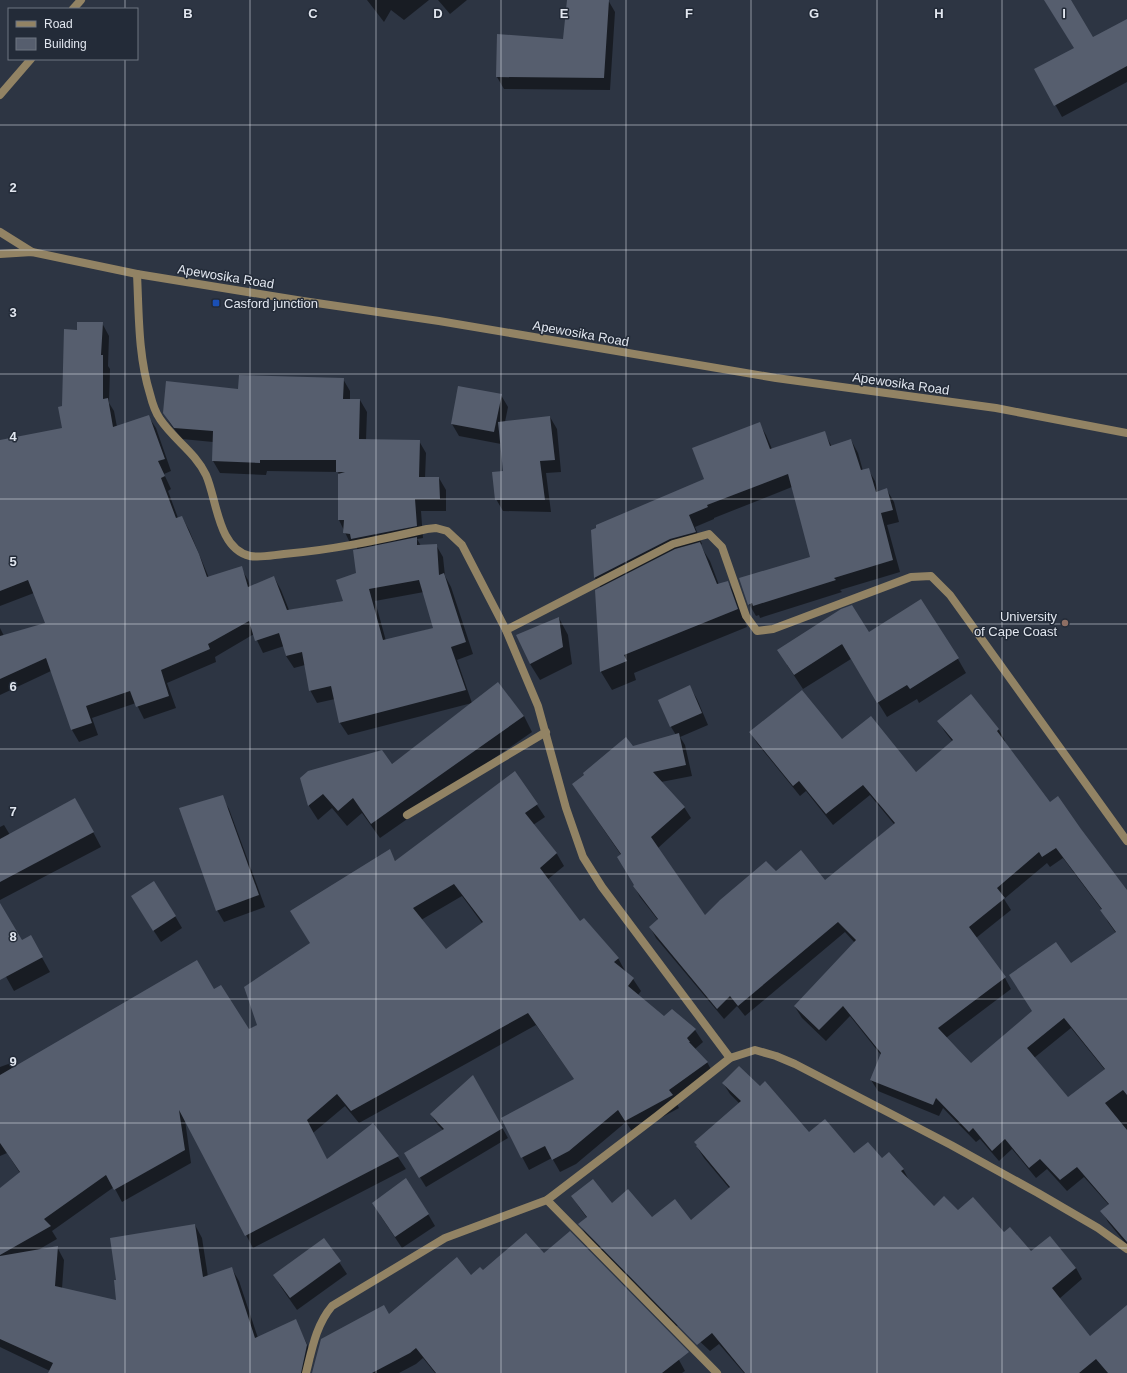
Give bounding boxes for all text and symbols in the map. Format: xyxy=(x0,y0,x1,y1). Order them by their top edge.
text: B xyxy=(183,6,193,21)
text: C xyxy=(308,6,318,21)
text: D xyxy=(433,6,443,21)
text: E xyxy=(560,6,569,21)
text: F xyxy=(685,6,693,21)
text: G xyxy=(809,6,819,21)
text: H xyxy=(934,6,944,21)
text: I xyxy=(1062,6,1066,21)
legend xyxy=(8,8,138,60)
text: Road xyxy=(44,17,73,31)
text: Building xyxy=(44,37,87,51)
text: 2 xyxy=(9,180,17,195)
street label: Apewosika Road xyxy=(177,261,275,292)
place label: Casford junction xyxy=(224,296,318,311)
marker: Casford junction xyxy=(211,298,221,308)
text: 3 xyxy=(9,305,17,320)
street label: Apewosika Road xyxy=(532,318,630,349)
street label: Apewosika Road xyxy=(852,369,950,398)
text: 4 xyxy=(9,429,17,444)
text: 5 xyxy=(9,554,17,569)
place label: University of Cape Coast xyxy=(974,609,1057,639)
marker: University of Cape Coast xyxy=(1060,618,1070,628)
text: 6 xyxy=(9,679,17,694)
text: 7 xyxy=(9,804,17,819)
text: 8 xyxy=(9,929,17,944)
text: 9 xyxy=(9,1054,17,1069)

